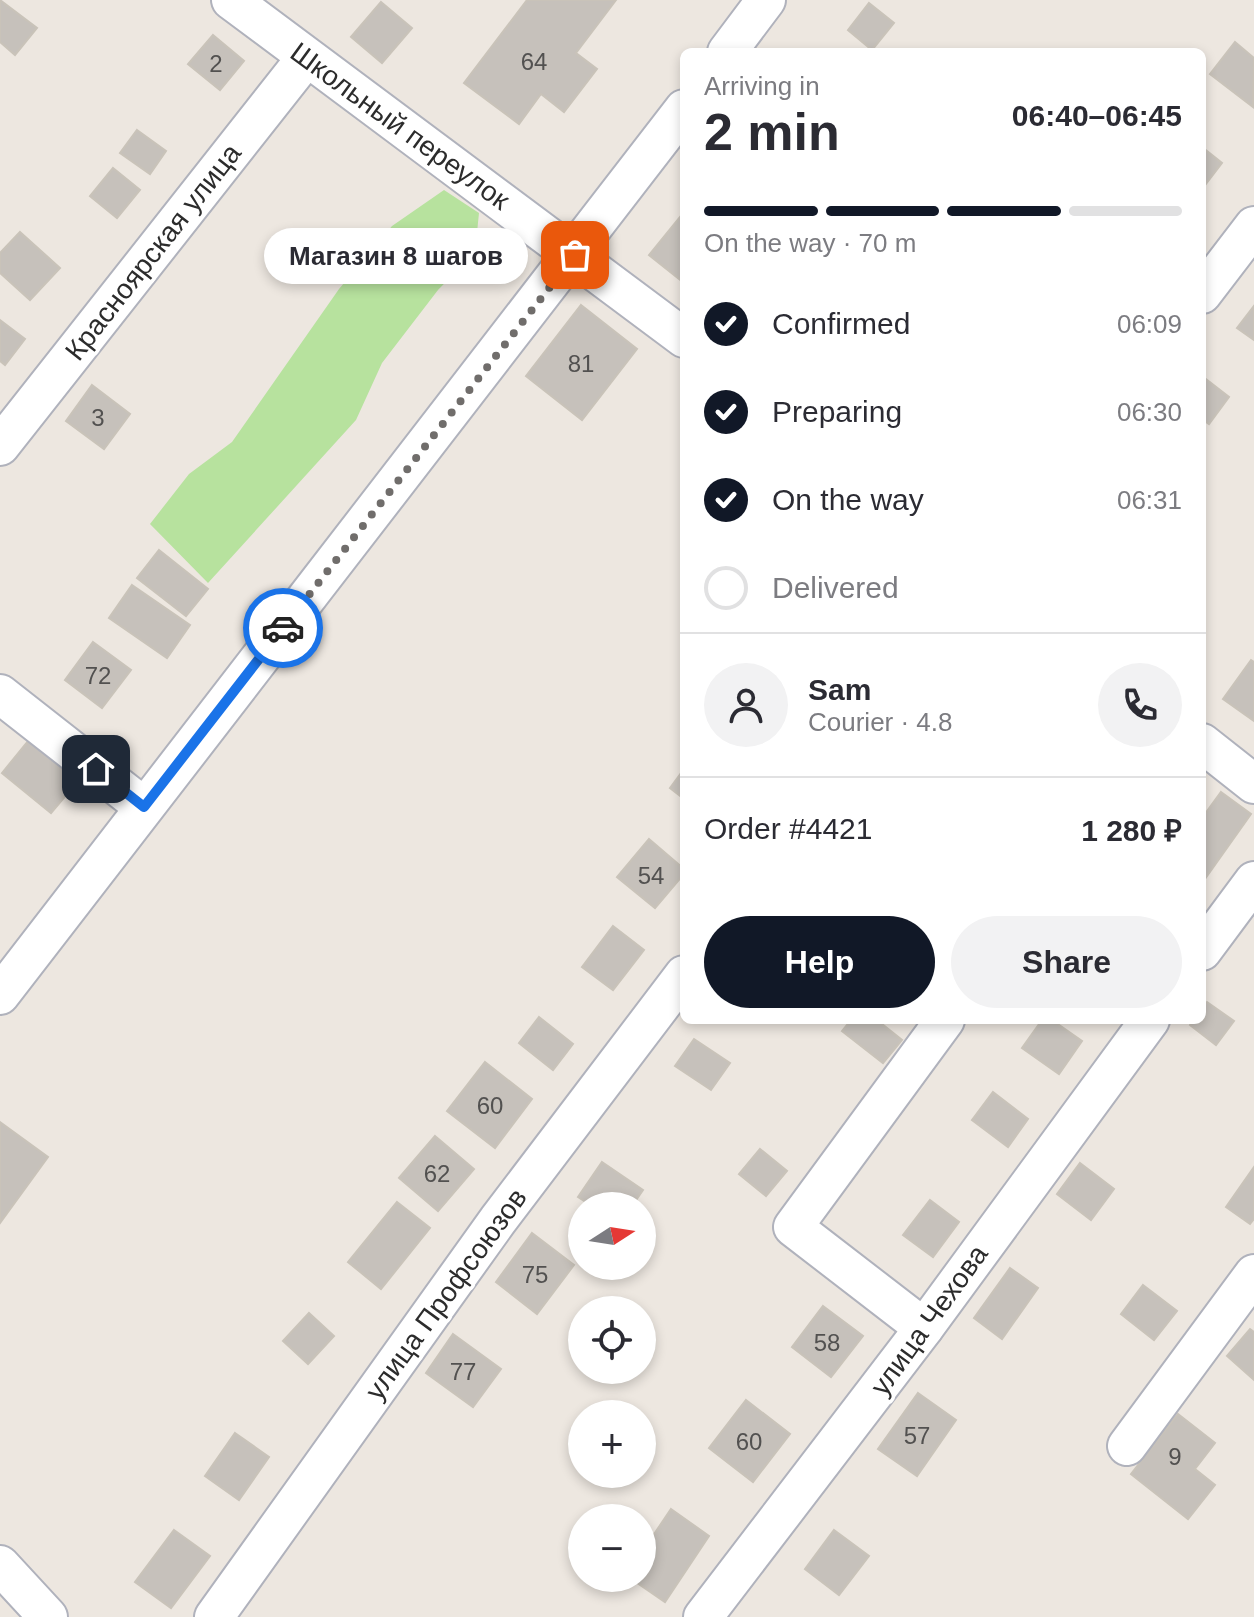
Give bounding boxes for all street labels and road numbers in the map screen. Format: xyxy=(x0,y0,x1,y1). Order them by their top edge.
street label: Школьный переулок xyxy=(285,36,516,216)
street label: Красноярская улица xyxy=(59,137,247,366)
street label: улица Профсоюзов xyxy=(359,1183,533,1405)
street label: улица Чехова xyxy=(864,1239,994,1401)

